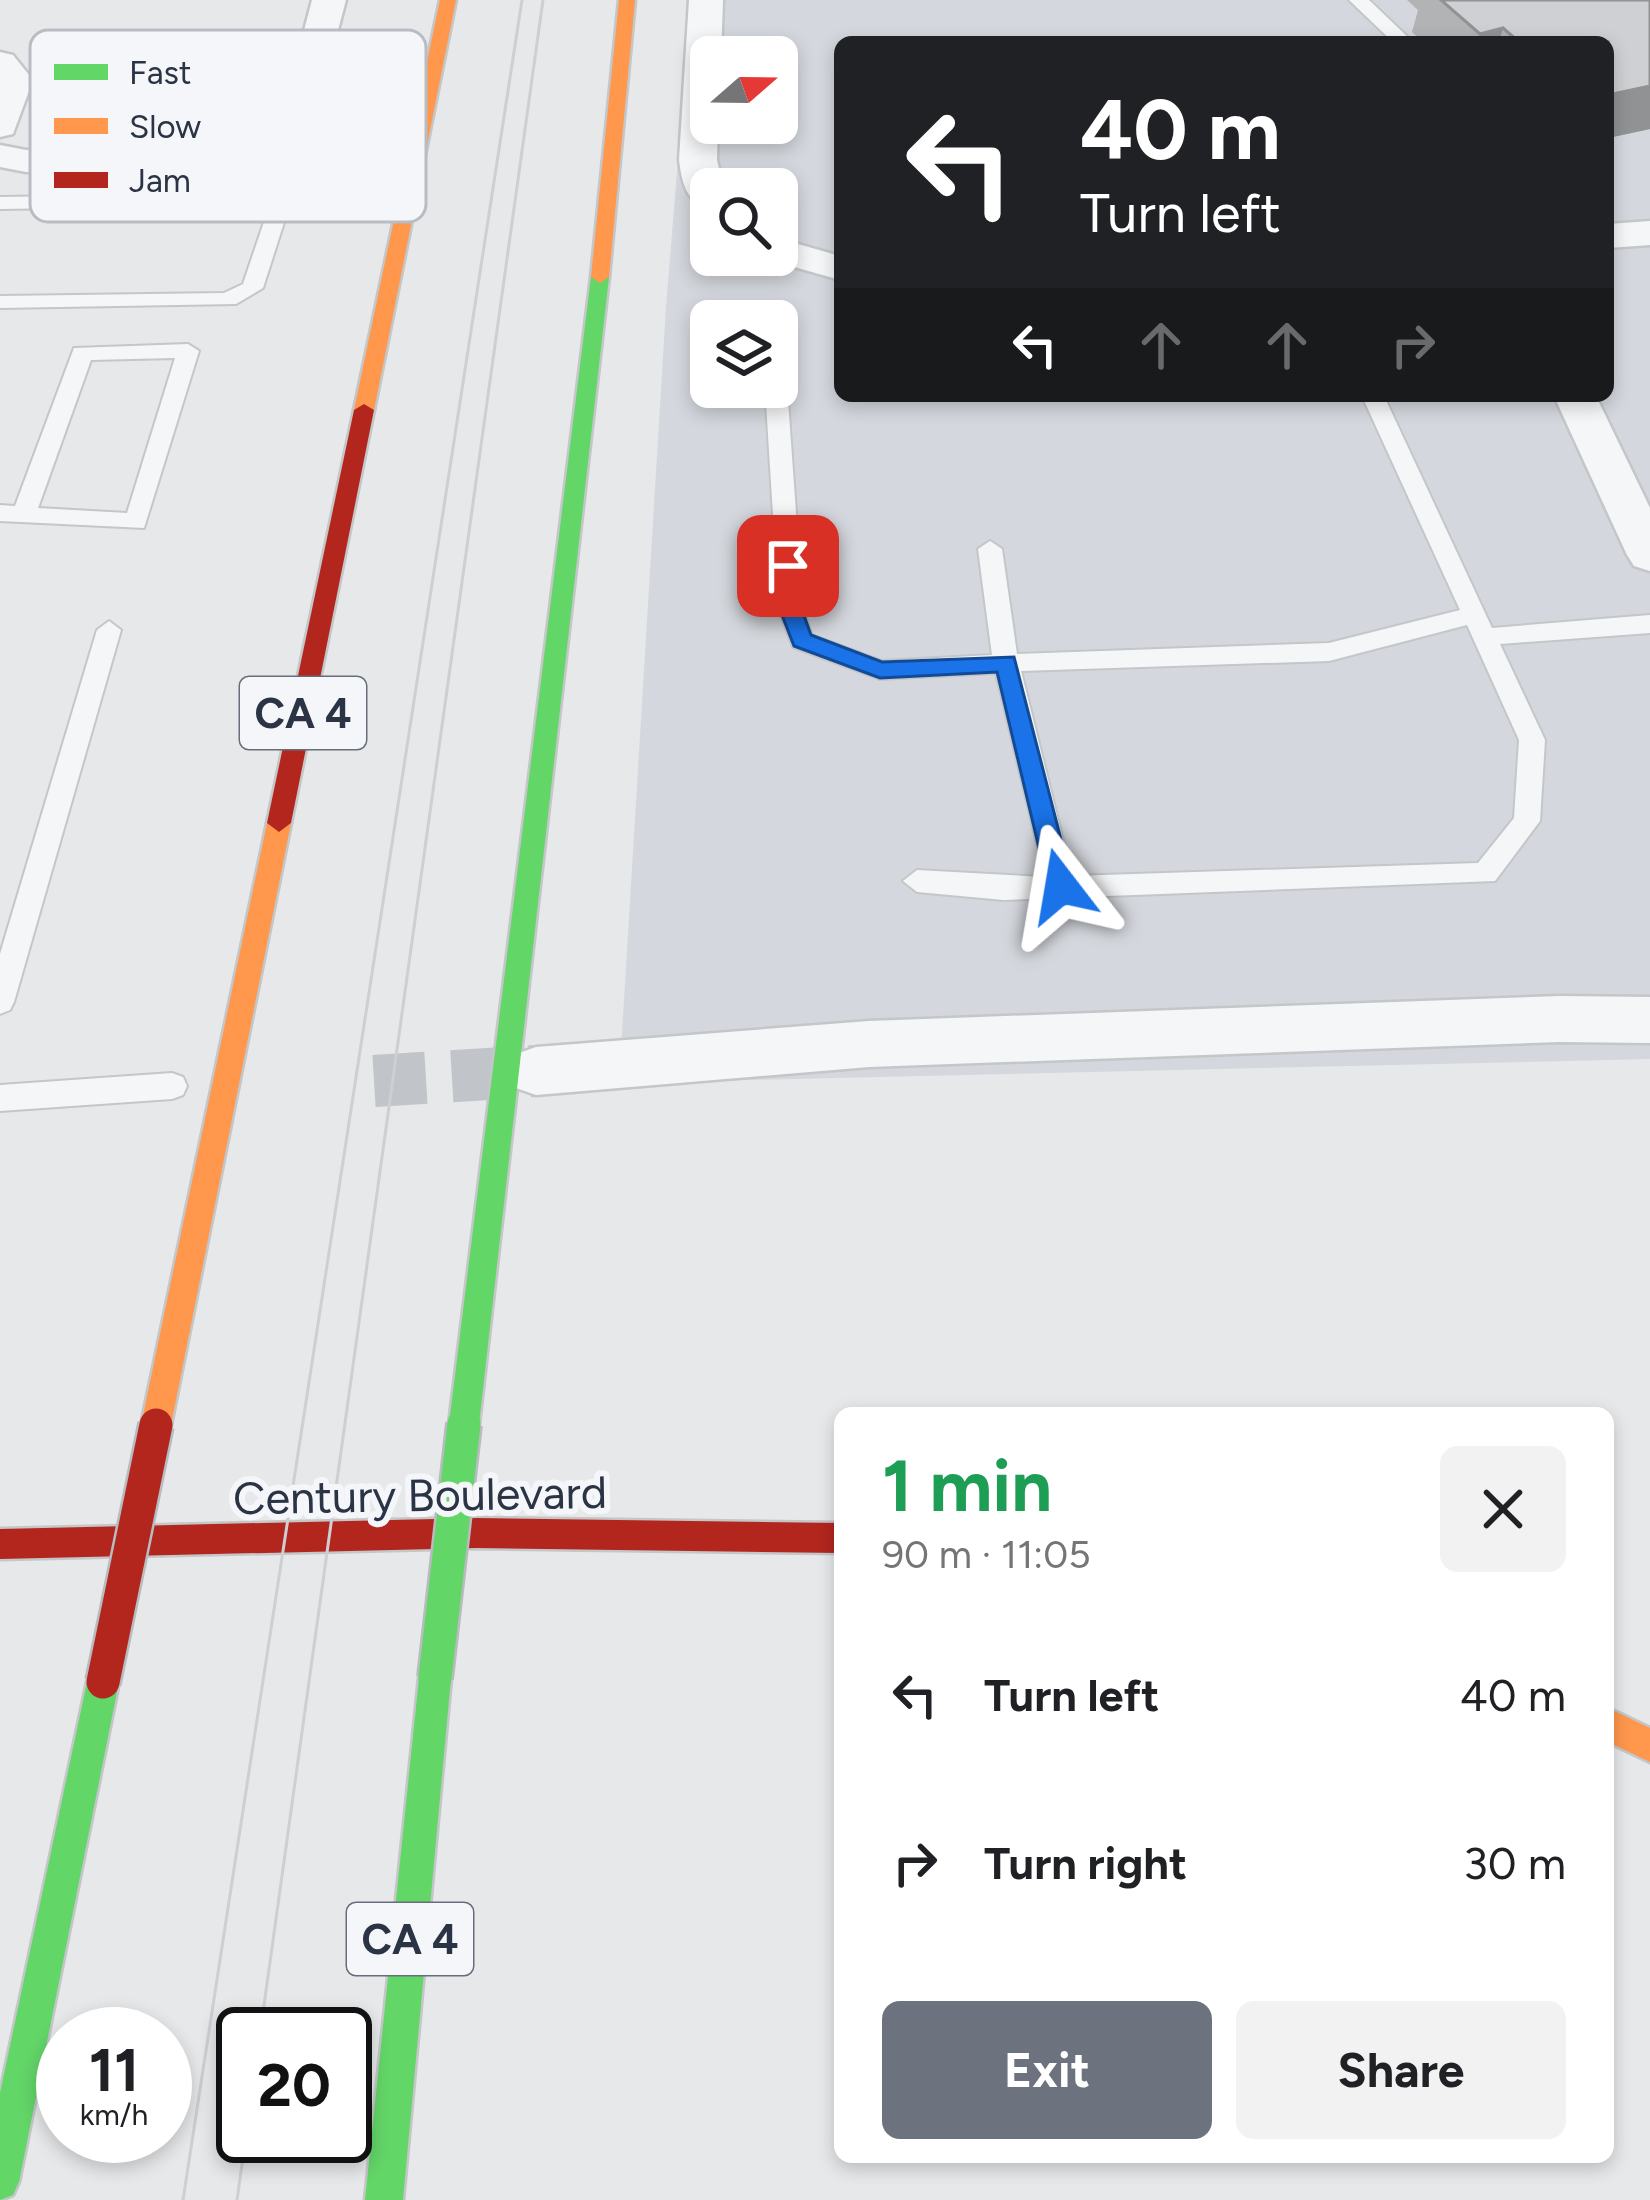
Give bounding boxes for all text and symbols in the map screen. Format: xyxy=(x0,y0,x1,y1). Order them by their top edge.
legend xyxy=(30,30,426,222)
north arrow xyxy=(690,36,798,144)
map controls xyxy=(690,36,798,408)
text: Fast xyxy=(129,53,191,92)
text: 40 m xyxy=(1080,79,1281,180)
icon: left xyxy=(882,84,1038,240)
text: Slow xyxy=(129,107,201,146)
text: Jam xyxy=(129,161,191,200)
button: search xyxy=(690,168,798,276)
text: Turn left xyxy=(1080,181,1281,246)
button: layers xyxy=(690,300,798,408)
icon: left xyxy=(1002,312,1068,378)
icon: ahead xyxy=(1128,312,1194,378)
icon: ahead xyxy=(1254,312,1320,378)
icon: right xyxy=(1380,312,1446,378)
pin xyxy=(737,515,839,617)
icon: arrive xyxy=(755,533,821,599)
road number: CA 4 xyxy=(240,677,366,749)
position arrow xyxy=(998,823,1124,949)
text: 1 min xyxy=(882,1443,1052,1529)
button: close xyxy=(1440,1446,1566,1572)
street label: Century Boulevard xyxy=(232,1465,608,1525)
text: 90 m · 11:05 xyxy=(882,1531,1091,1578)
icon: left xyxy=(882,1662,948,1728)
text: Turn left xyxy=(984,1668,1159,1722)
text: 40 m xyxy=(1460,1668,1566,1722)
icon: right xyxy=(882,1830,948,1896)
text: Turn right xyxy=(984,1836,1187,1890)
text: 30 m xyxy=(1463,1836,1566,1890)
road number: CA 4 xyxy=(347,1903,473,1975)
button: Exit xyxy=(882,2001,1212,2139)
button: Share xyxy=(1236,2001,1566,2139)
speed limit sign: 20 xyxy=(216,2007,372,2163)
text: 11 xyxy=(89,2034,139,2106)
text: km/h xyxy=(80,2096,148,2133)

